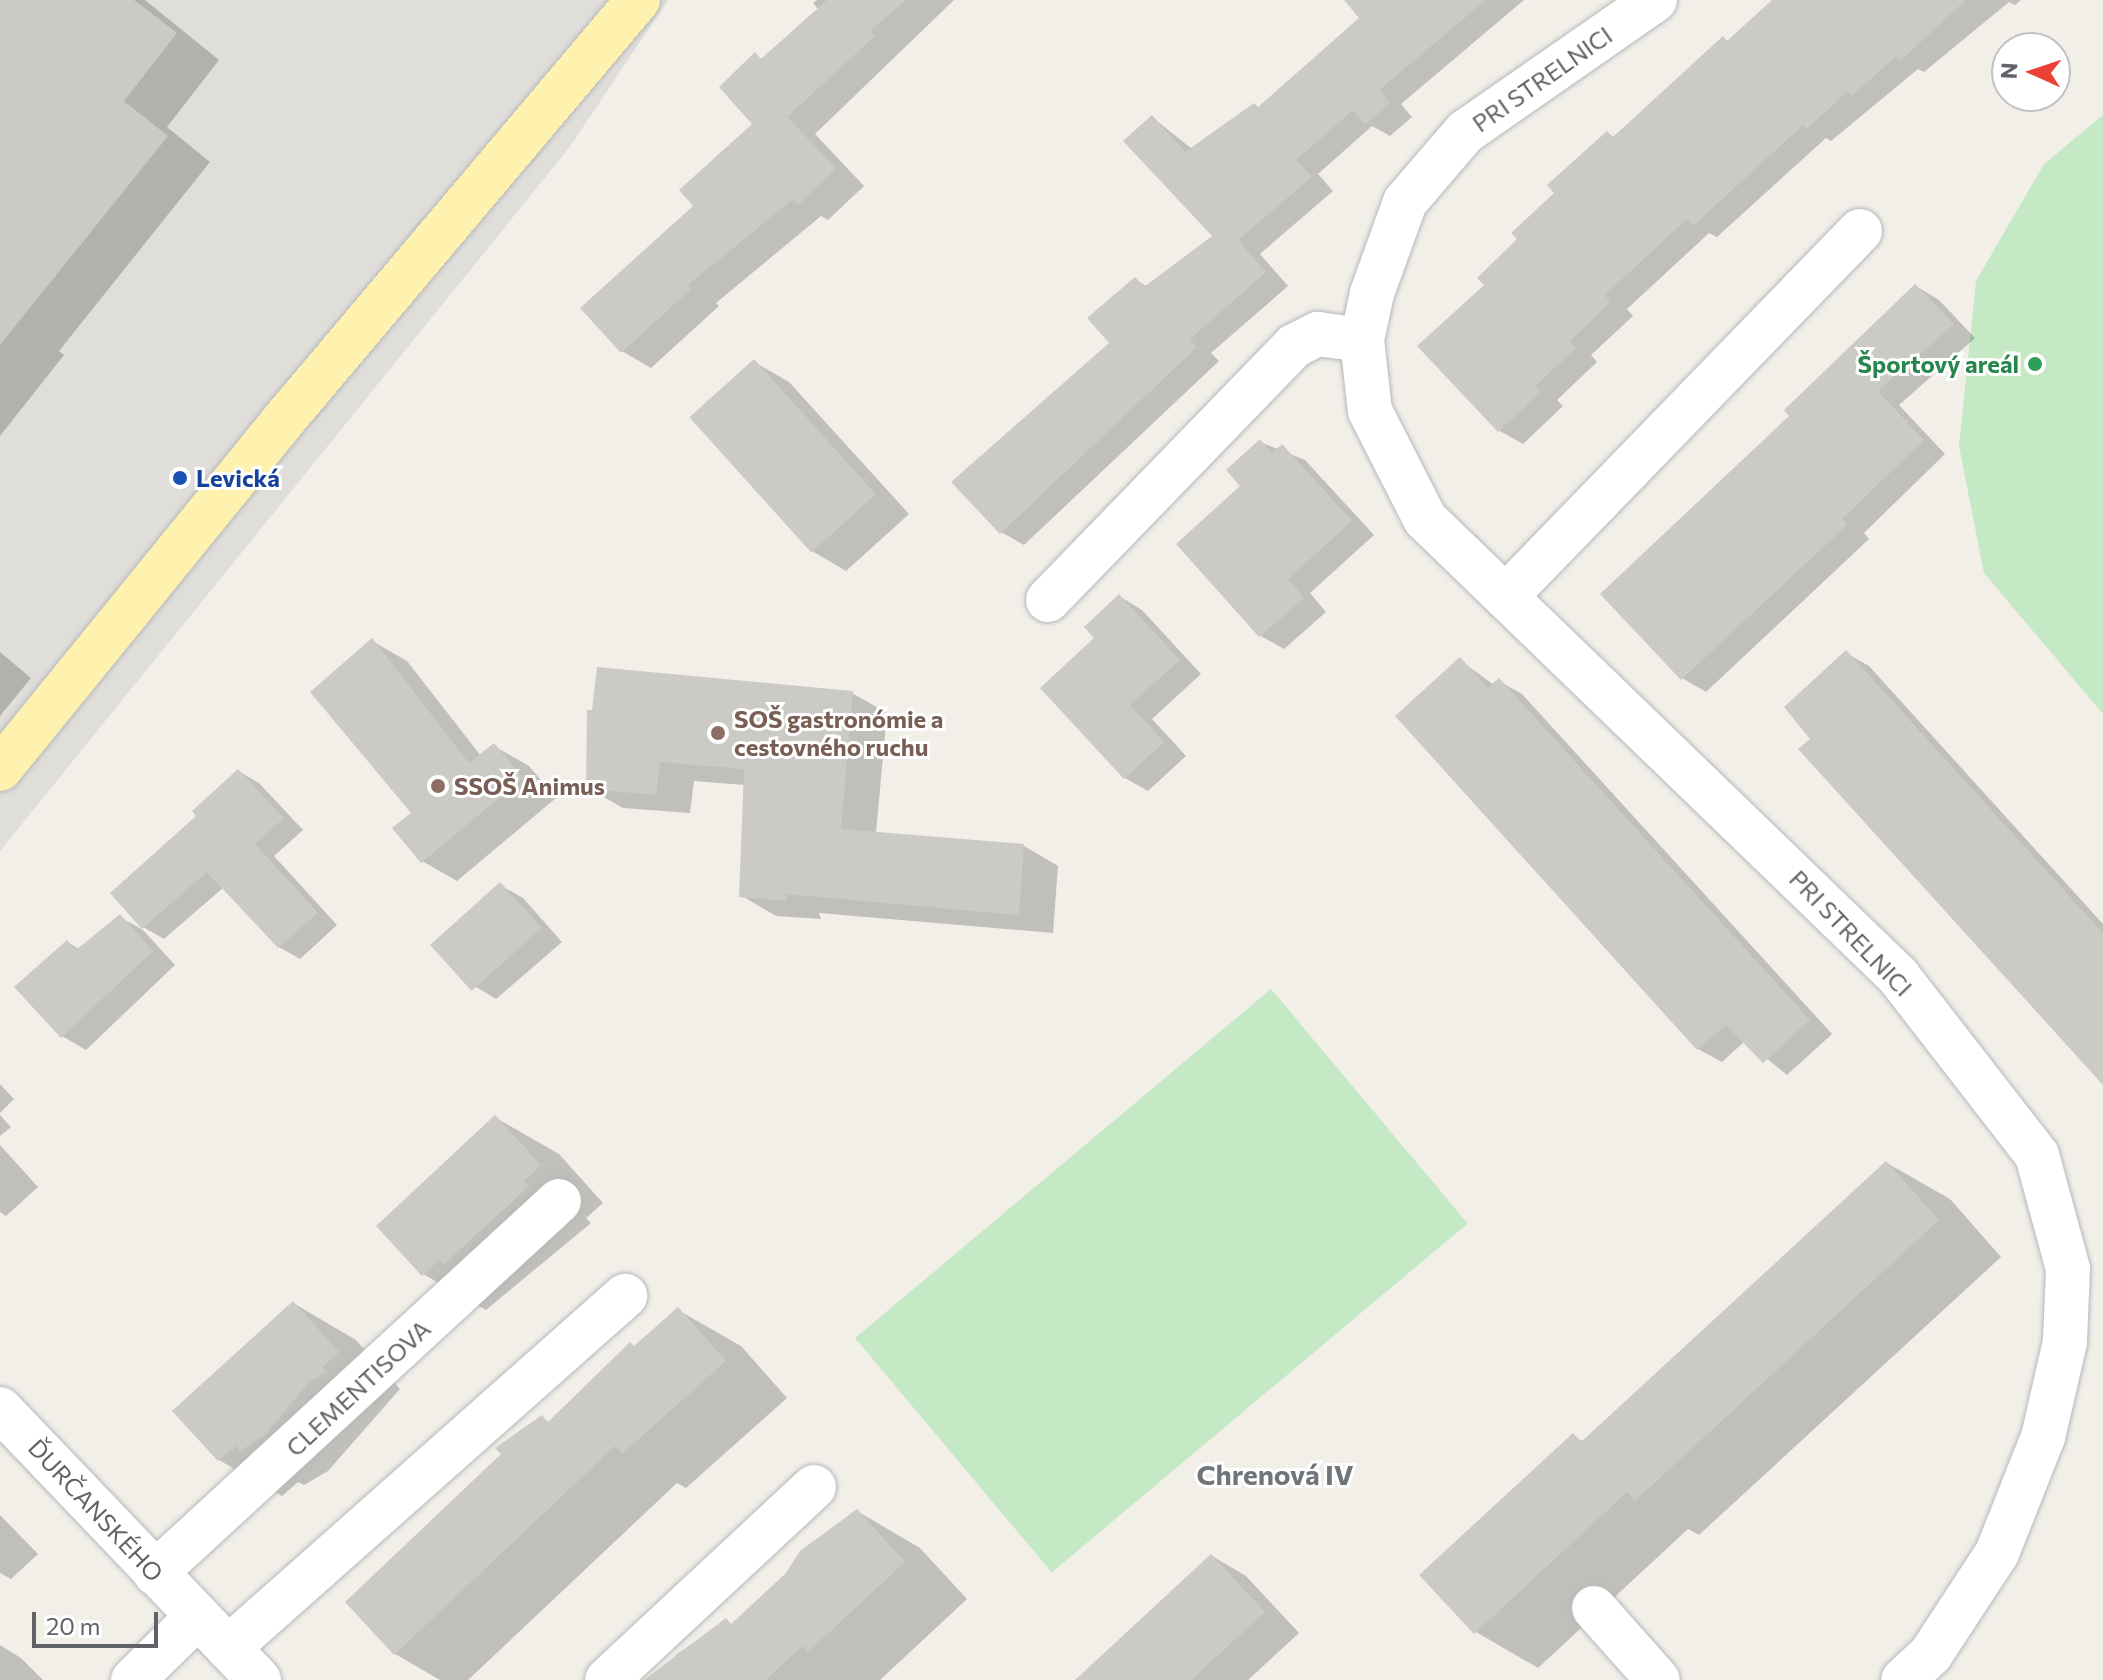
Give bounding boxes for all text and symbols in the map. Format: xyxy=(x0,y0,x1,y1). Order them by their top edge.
street label: PRI STRELNICI xyxy=(1467,20,1617,138)
north arrow xyxy=(1991,32,2071,112)
text: N xyxy=(1995,62,2022,80)
place label: Športový areál xyxy=(1858,350,2019,378)
marker: Športový areál xyxy=(2026,355,2044,373)
place label: Levická xyxy=(196,464,280,492)
marker: Levická xyxy=(171,469,189,487)
place label: SOŠ gastronómie a cestovného ruchu xyxy=(734,705,943,761)
marker: SOŠ gastronómie a cestovného ruchu xyxy=(709,724,727,742)
place label: SSOŠ Animus xyxy=(454,772,605,800)
marker: SSOŠ Animus xyxy=(429,777,447,795)
street label: PRI STRELNICI xyxy=(1784,864,1918,1002)
street label: CLEMENTISOVA xyxy=(280,1314,436,1462)
street label: ĎURČANSKÉHO xyxy=(23,1433,169,1587)
district label: Chrenová IV xyxy=(1196,1457,1354,1491)
scale bar xyxy=(36,1596,162,1646)
text: 20 m xyxy=(46,1611,100,1640)

